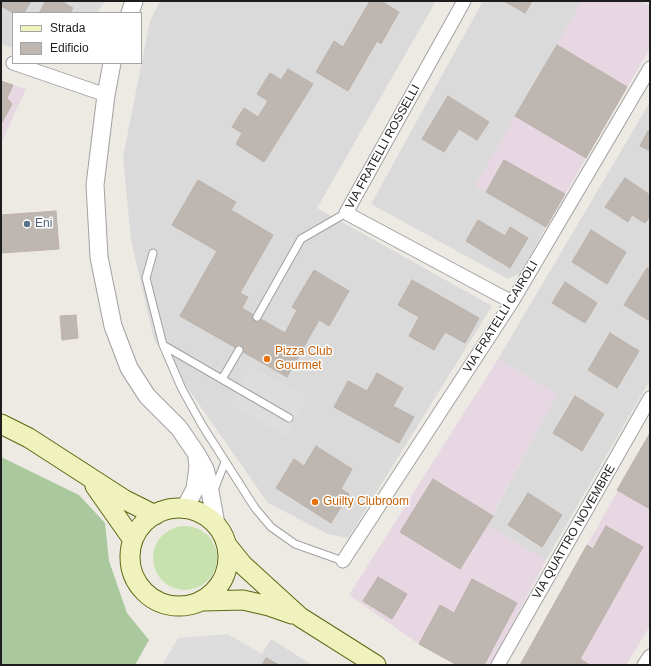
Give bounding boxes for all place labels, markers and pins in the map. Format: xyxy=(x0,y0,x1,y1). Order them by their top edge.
place label: Eni xyxy=(35,217,52,231)
marker: Eni xyxy=(22,219,32,229)
place label: Pizza Club Gourmet xyxy=(275,345,332,373)
marker: Pizza Club Gourmet xyxy=(262,354,272,364)
place label: Guilty Clubroom xyxy=(323,495,409,509)
marker: Guilty Clubroom xyxy=(310,497,320,507)

